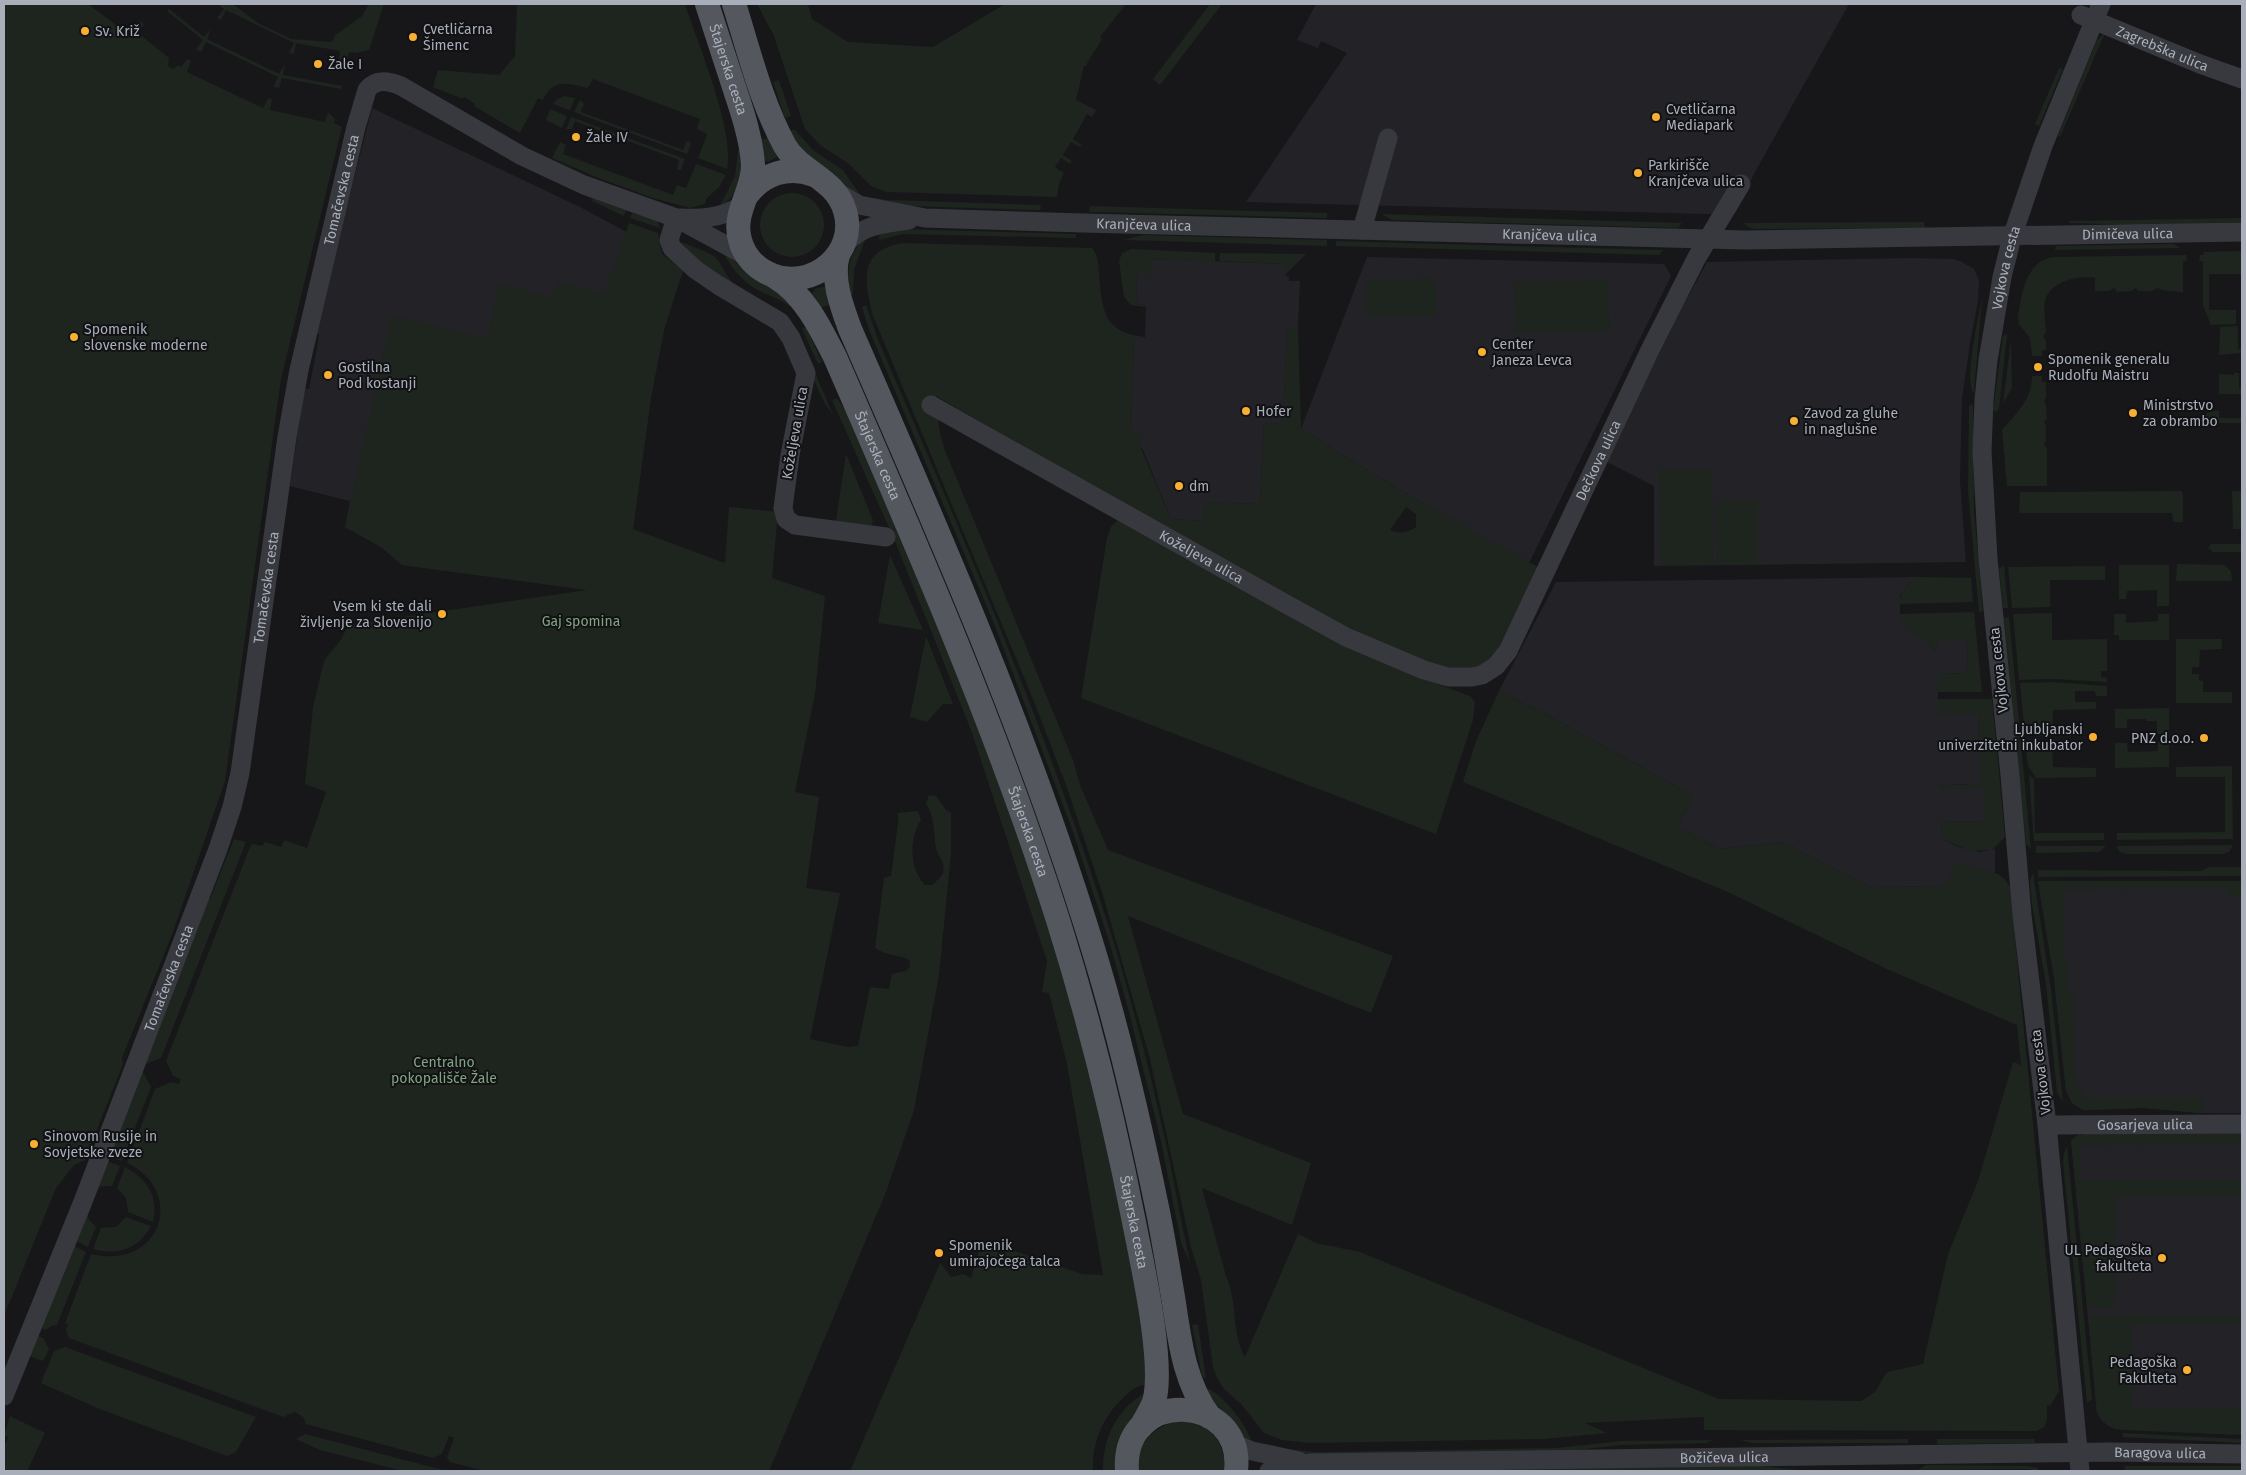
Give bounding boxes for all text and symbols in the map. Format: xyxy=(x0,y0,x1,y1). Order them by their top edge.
place label: Cvetličarna Šimenc xyxy=(423,21,493,54)
street label: Štajerska cesta xyxy=(706,21,751,117)
street label: Zagrebška ulica xyxy=(2114,22,2211,75)
place label: Sv. Križ xyxy=(95,23,140,40)
marker: Sv. Križ xyxy=(79,25,91,37)
marker: Cvetličarna Šimenc xyxy=(407,31,419,43)
place label: Žale I xyxy=(328,55,362,73)
marker: Žale I xyxy=(312,58,324,70)
place label: Cvetličarna Mediapark xyxy=(1666,101,1736,134)
marker: Cvetličarna Mediapark xyxy=(1650,111,1662,123)
place label: Žale IV xyxy=(586,128,628,146)
marker: Žale IV xyxy=(570,131,582,143)
street label: Tomačevska cesta xyxy=(320,133,362,247)
place label: Parkirišče Kranjčeva ulica xyxy=(1648,157,1743,190)
marker: Parkirišče Kranjčeva ulica xyxy=(1632,167,1644,179)
street label: Kranjčeva ulica xyxy=(1096,215,1192,234)
street label: Vojkova cesta xyxy=(1988,223,2024,311)
street label: Kranjčeva ulica xyxy=(1502,225,1598,245)
street label: Dimičeva ulica xyxy=(2082,225,2173,243)
place label: Spomenik slovenske moderne xyxy=(84,321,208,354)
marker: Spomenik slovenske moderne xyxy=(68,331,80,343)
place label: Center Janeza Levca xyxy=(1492,336,1572,369)
marker: Center Janeza Levca xyxy=(1476,346,1488,358)
place label: Spomenik generalu Rudolfu Maistru xyxy=(2048,351,2170,384)
place label: Gostilna Pod kostanji xyxy=(338,359,416,392)
marker: Spomenik generalu Rudolfu Maistru xyxy=(2032,361,2044,373)
marker: Gostilna Pod kostanji xyxy=(322,369,334,381)
street label: Koželjeva ulica xyxy=(778,385,812,481)
place label: Ministrstvo za obrambo xyxy=(2143,397,2218,430)
place label: Hofer xyxy=(1256,403,1292,420)
marker: Hofer xyxy=(1240,405,1252,417)
place label: Zavod za gluhe in naglušne xyxy=(1804,405,1898,438)
marker: Ministrstvo za obrambo xyxy=(2127,407,2139,419)
street label: Štajerska cesta xyxy=(851,408,904,503)
marker: Zavod za gluhe in naglušne xyxy=(1788,415,1800,427)
street label: Dečkova ulica xyxy=(1572,417,1624,503)
place label: dm xyxy=(1189,478,1209,495)
marker: dm xyxy=(1173,480,1185,492)
street label: Koželjeva ulica xyxy=(1156,526,1246,587)
street label: Tomačevska cesta xyxy=(250,530,282,645)
place label: Vsem ki ste dali življenje za Slovenijo xyxy=(300,598,432,631)
marker: Vsem ki ste dali življenje za Slovenijo xyxy=(436,608,448,620)
park label: Gaj spomina xyxy=(542,613,620,630)
street label: Vojkova cesta xyxy=(1986,626,2012,714)
place label: Ljubljanski univerzitetni inkubator xyxy=(1938,721,2084,754)
place label: PNZ d.o.o. xyxy=(2131,730,2194,747)
marker: Ljubljanski univerzitetni inkubator xyxy=(2087,731,2099,743)
marker: PNZ d.o.o. xyxy=(2198,732,2210,744)
street label: Štajerska cesta xyxy=(1004,784,1052,879)
street label: Tomačevska cesta xyxy=(140,922,197,1034)
street label: Vojkova cesta xyxy=(2027,1028,2055,1116)
park label: Centralno pokopališče Žale xyxy=(391,1054,497,1087)
street label: Gosarjeva ulica xyxy=(2097,1116,2193,1133)
place label: Sinovom Rusije in Sovjetske zveze xyxy=(44,1128,157,1161)
marker: Sinovom Rusije in Sovjetske zveze xyxy=(28,1138,40,1150)
street label: Štajerska cesta xyxy=(1116,1174,1152,1270)
place label: Spomenik umirajočega talca xyxy=(949,1237,1061,1270)
place label: UL Pedagoška fakulteta xyxy=(2065,1242,2152,1275)
marker: Spomenik umirajočega talca xyxy=(933,1247,945,1259)
marker: UL Pedagoška fakulteta xyxy=(2156,1252,2168,1264)
place label: Pedagoška Fakulteta xyxy=(2109,1354,2177,1387)
marker: Pedagoška Fakulteta xyxy=(2181,1364,2193,1376)
street label: Baragova ulica xyxy=(2114,1444,2206,1462)
street label: Božičeva ulica xyxy=(1680,1448,1769,1466)

